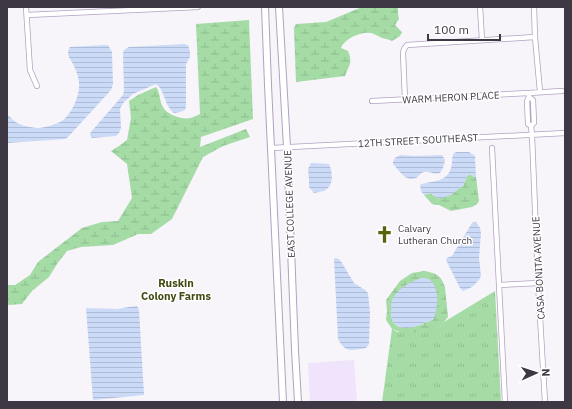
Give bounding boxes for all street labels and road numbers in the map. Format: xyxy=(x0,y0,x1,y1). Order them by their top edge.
street label: WARM HERON PLACE xyxy=(402,88,500,107)
street label: 12TH STREET SOUTHEAST xyxy=(357,131,479,150)
street label: EAST COLLEGE AVENUE xyxy=(281,150,298,258)
street label: CASA BONITA AVENUE xyxy=(529,216,548,320)

